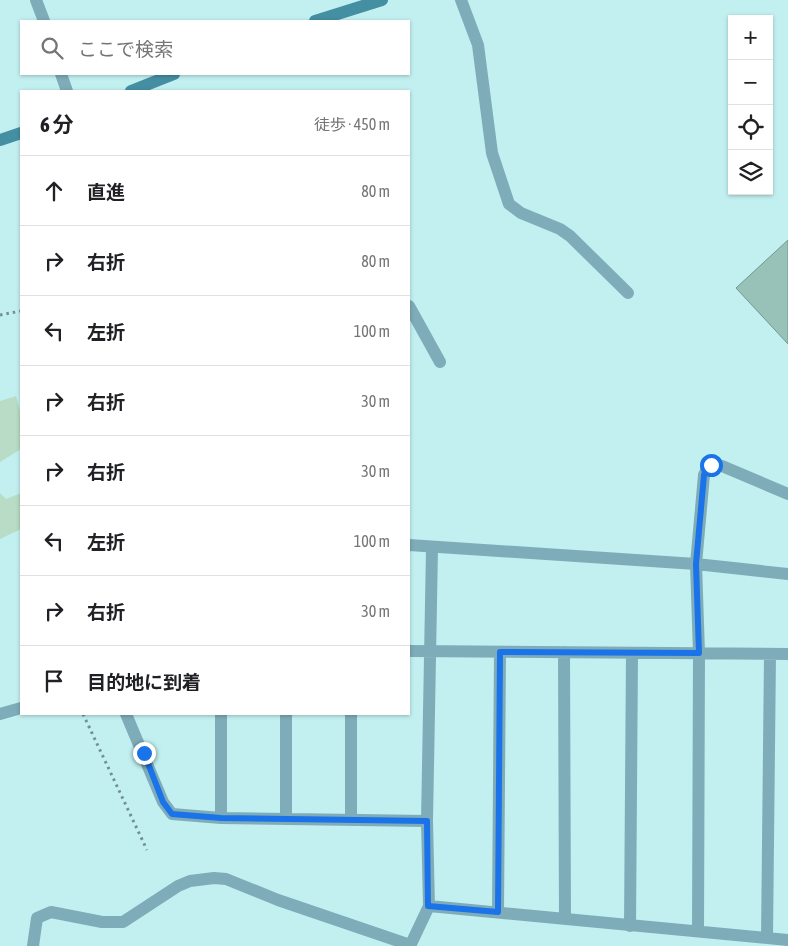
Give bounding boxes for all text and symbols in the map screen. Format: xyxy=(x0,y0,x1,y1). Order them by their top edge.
map controls xyxy=(728,15,773,195)
button: + xyxy=(728,15,773,60)
search box xyxy=(20,20,410,75)
icon: search xyxy=(38,34,66,62)
text: ここで検索 xyxy=(78,38,173,60)
button: − xyxy=(728,60,773,105)
button: locate xyxy=(728,105,773,150)
text: 6 分 xyxy=(40,112,74,136)
text: 徒歩 · 450 m xyxy=(314,115,390,133)
button: layers xyxy=(728,150,773,195)
icon: ahead xyxy=(40,177,68,205)
text: 直進 xyxy=(87,181,125,203)
text: 80 m xyxy=(361,182,390,200)
icon: right xyxy=(40,247,68,275)
text: 右折 xyxy=(87,251,125,273)
text: 80 m xyxy=(361,252,390,270)
icon: left xyxy=(40,317,68,345)
text: 左折 xyxy=(87,321,125,343)
text: 100 m xyxy=(354,322,390,340)
icon: right xyxy=(40,387,68,415)
text: 右折 xyxy=(87,391,125,413)
text: 30 m xyxy=(361,392,390,410)
route start xyxy=(700,454,723,477)
icon: right xyxy=(40,457,68,485)
text: 右折 xyxy=(87,461,125,483)
text: 30 m xyxy=(361,462,390,480)
icon: left xyxy=(40,527,68,555)
text: 左折 xyxy=(87,531,125,553)
text: 100 m xyxy=(354,532,390,550)
icon: right xyxy=(40,597,68,625)
text: 右折 xyxy=(87,601,125,623)
text: 30 m xyxy=(361,602,390,620)
icon: arrive xyxy=(40,667,68,695)
text: 目的地に到着 xyxy=(87,671,201,693)
route end xyxy=(133,742,156,765)

